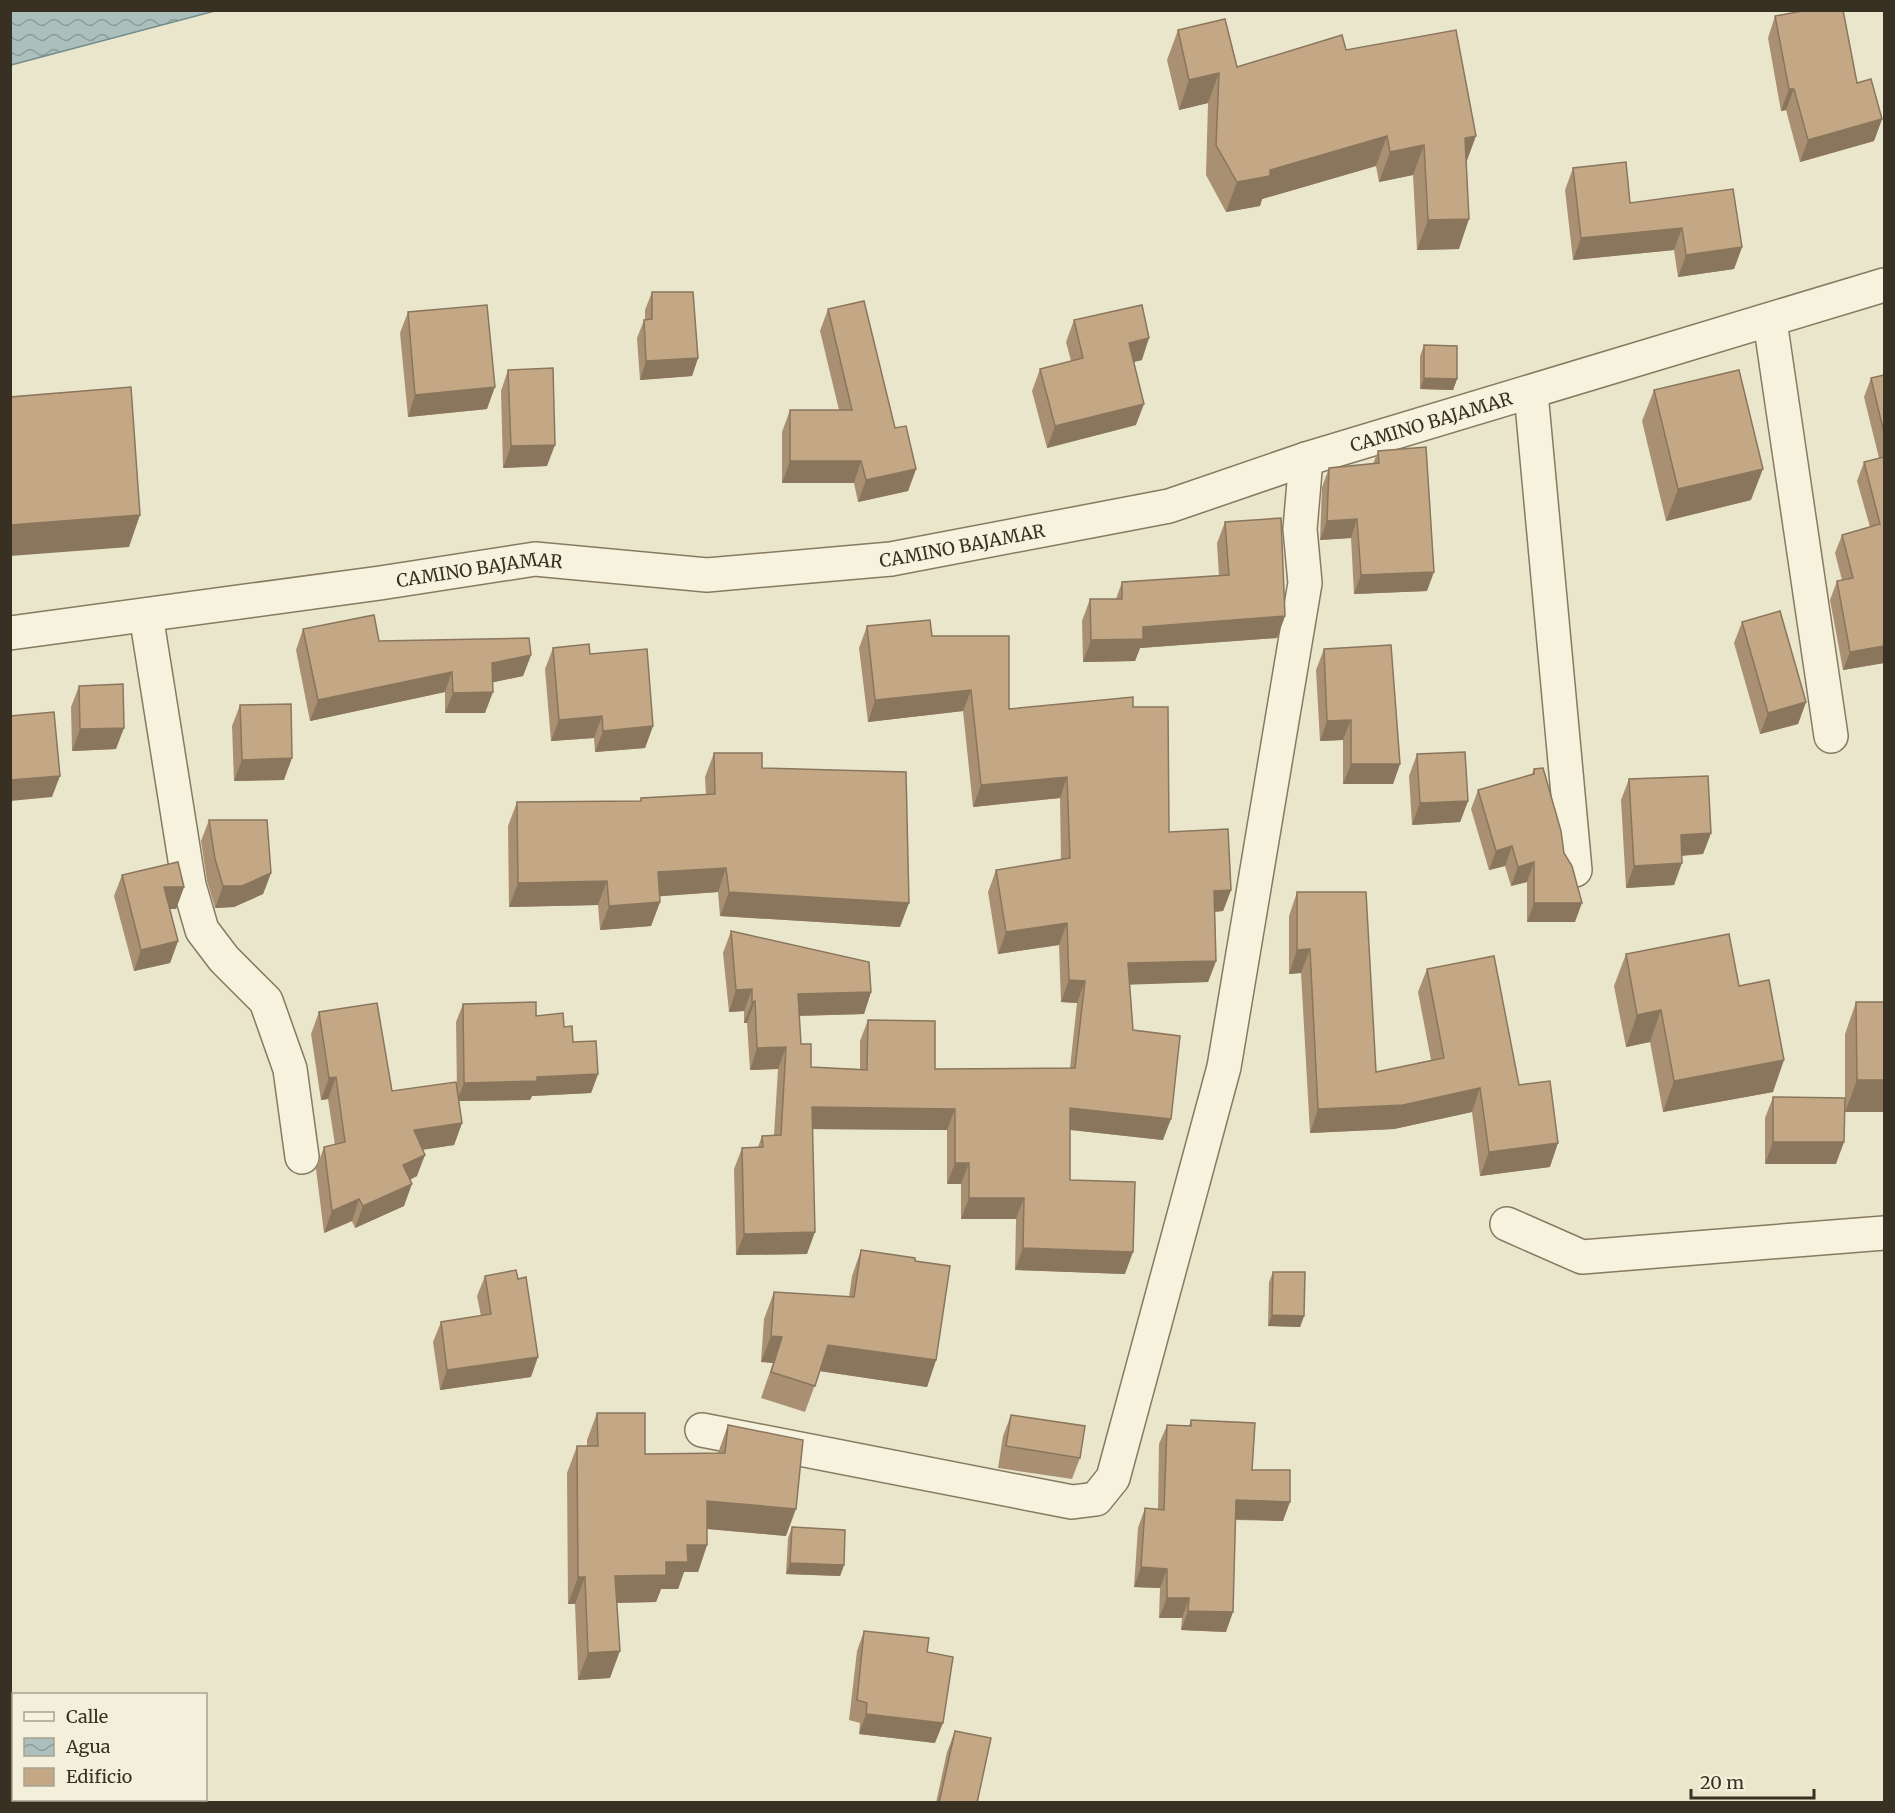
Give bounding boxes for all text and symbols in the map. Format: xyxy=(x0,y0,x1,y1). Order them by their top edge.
street label: CAMINO BAJAMAR xyxy=(1347,386,1515,457)
street label: CAMINO BAJAMAR xyxy=(878,518,1047,571)
street label: CAMINO BAJAMAR xyxy=(395,547,564,592)
legend xyxy=(12,1693,207,1801)
text: Calle xyxy=(66,1705,108,1728)
text: Agua xyxy=(65,1735,111,1758)
scale bar xyxy=(1691,1762,1814,1800)
text: Edificio xyxy=(66,1765,132,1788)
text: 20 m xyxy=(1700,1771,1744,1794)

